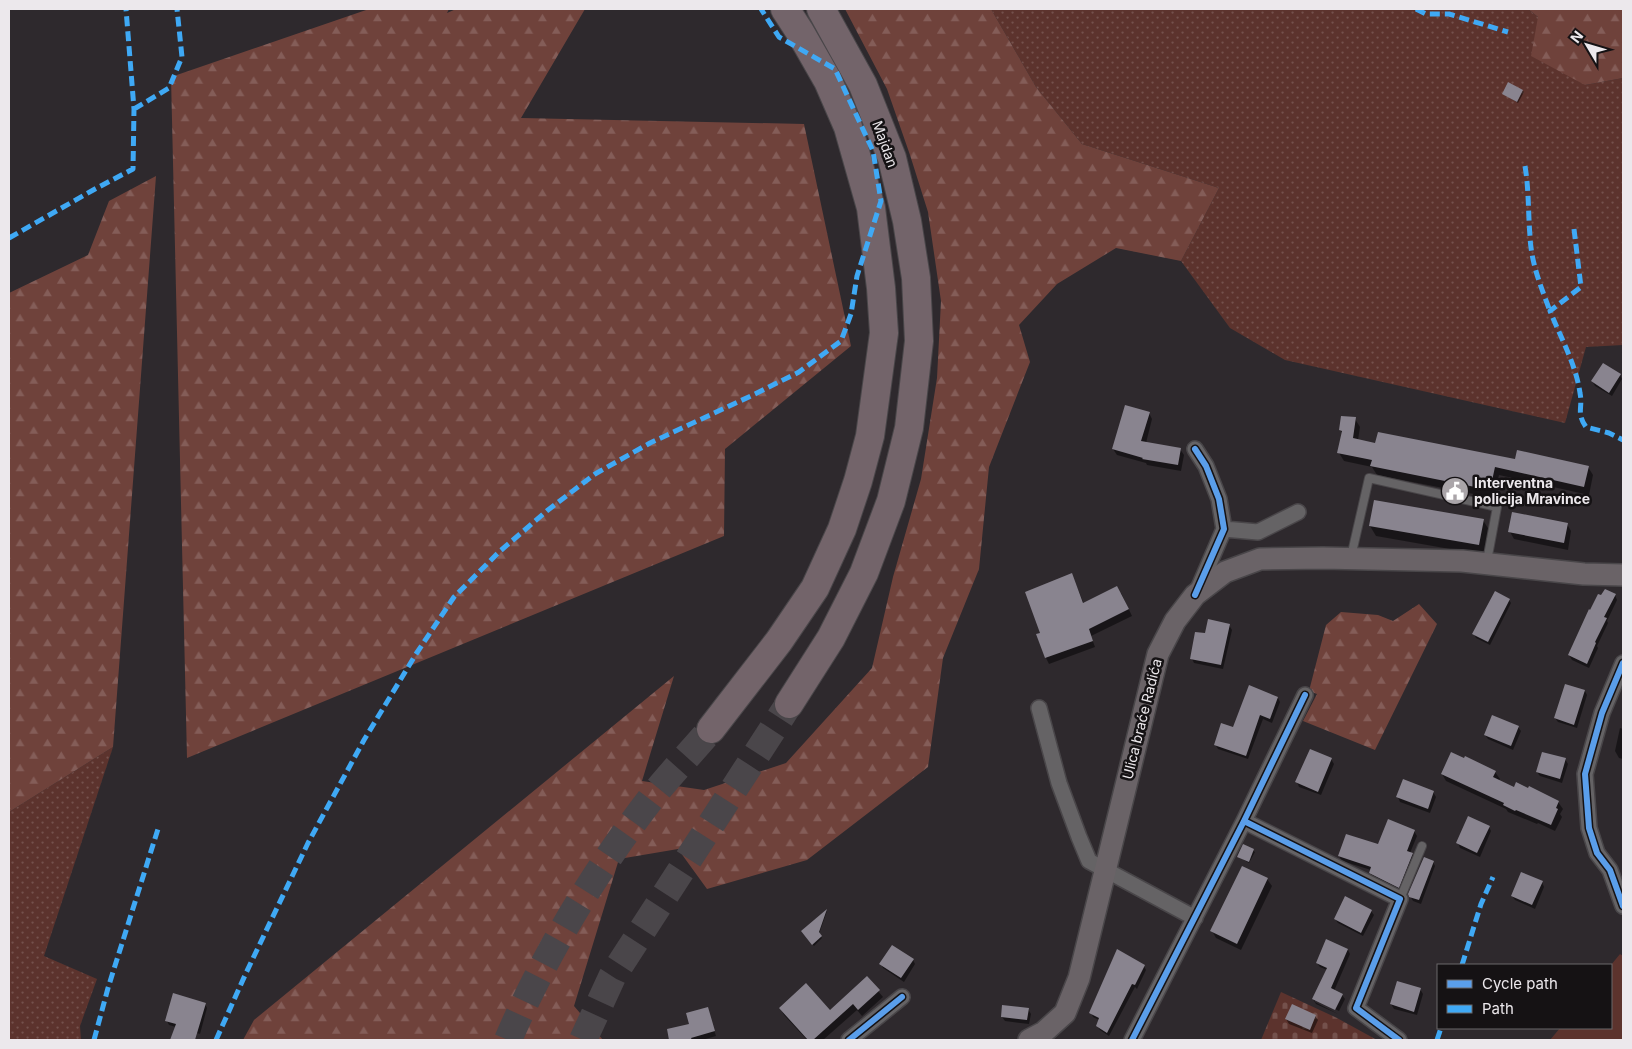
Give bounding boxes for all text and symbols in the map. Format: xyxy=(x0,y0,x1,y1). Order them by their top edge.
north arrow xyxy=(1562,20,1612,70)
text: N xyxy=(1566,27,1586,46)
street label: Majdan xyxy=(869,118,902,170)
place label: Interventna policija Mravince xyxy=(1474,474,1590,507)
public building icon: Interventna policija Mravince xyxy=(1440,476,1470,506)
street label: Ulica braće Radića xyxy=(1118,657,1165,781)
legend xyxy=(1437,964,1612,1029)
text: Cycle path xyxy=(1482,974,1558,993)
text: Path xyxy=(1482,999,1514,1018)

